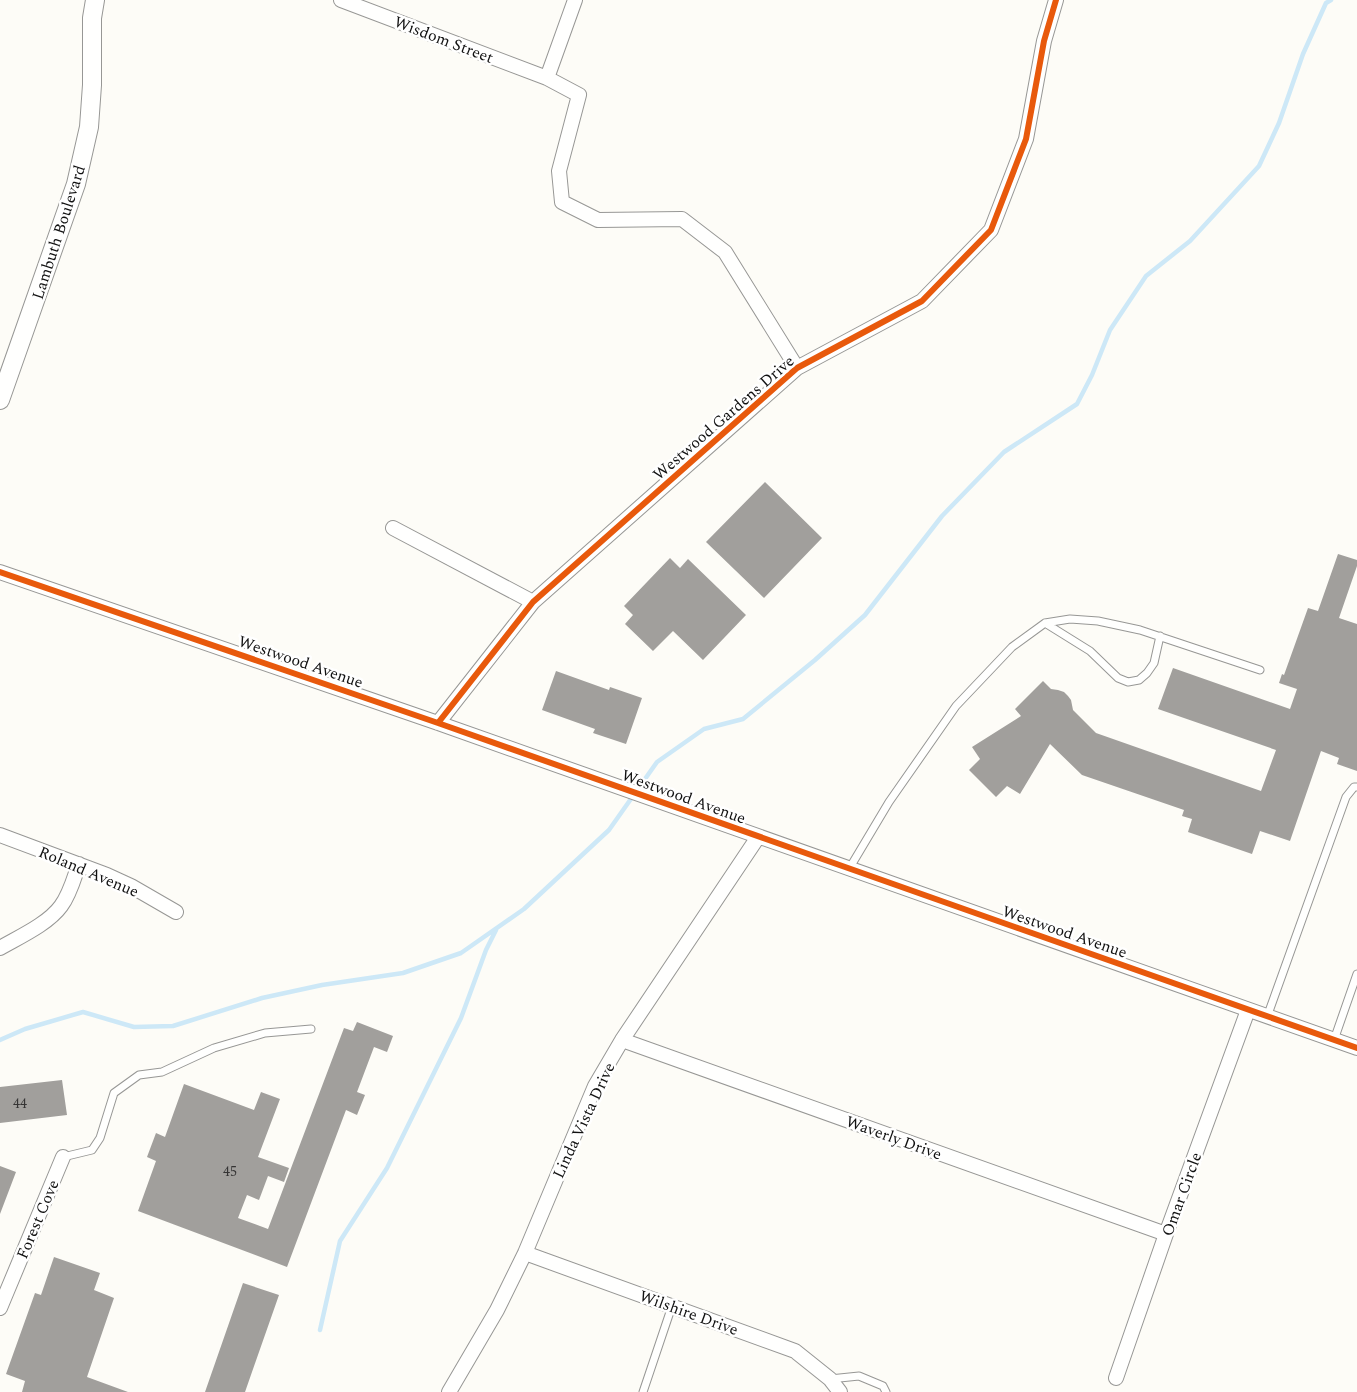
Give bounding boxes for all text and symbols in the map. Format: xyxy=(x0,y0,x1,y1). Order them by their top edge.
street label: Wisdom Street xyxy=(390,10,497,70)
street label: Lambuth Boulevard xyxy=(26,162,92,303)
street label: Westwood Gardens Drive xyxy=(648,349,800,486)
street label: Westwood Avenue xyxy=(235,629,366,695)
street label: Westwood Avenue xyxy=(618,763,749,831)
street label: Roland Avenue xyxy=(35,840,142,904)
street label: Westwood Avenue xyxy=(999,899,1130,965)
street label: Linda Vista Drive xyxy=(547,1058,621,1182)
house number: 44 xyxy=(13,1093,27,1114)
street label: Waverly Drive xyxy=(842,1109,945,1166)
street label: Omar Circle xyxy=(1156,1149,1208,1240)
house number: 45 xyxy=(223,1161,237,1182)
street label: Forest Cove xyxy=(10,1176,65,1263)
street label: Wilshire Drive xyxy=(636,1284,741,1342)

